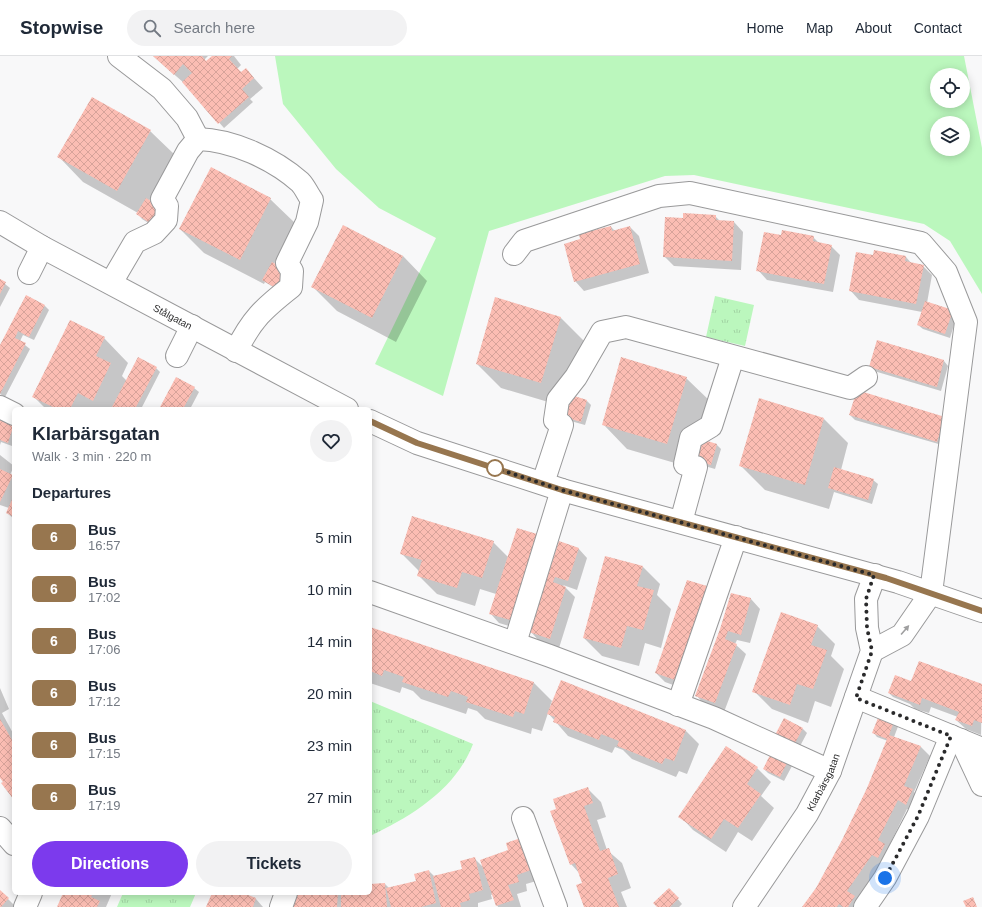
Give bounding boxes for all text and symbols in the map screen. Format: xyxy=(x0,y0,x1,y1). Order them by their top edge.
search box xyxy=(127,10,407,46)
text: Stopwise xyxy=(20,17,103,38)
icon: search xyxy=(141,17,163,39)
text: Search here xyxy=(173,19,255,36)
text: Home xyxy=(747,20,784,36)
text: Map xyxy=(806,20,833,36)
text: About xyxy=(855,20,892,36)
text: Contact xyxy=(914,20,962,36)
map controls xyxy=(930,68,970,156)
button: locate xyxy=(930,68,970,108)
button: layers xyxy=(930,116,970,156)
street label: Stålgatan xyxy=(152,302,194,331)
button: heart xyxy=(310,420,352,462)
text: Klarbärsgatan xyxy=(32,423,160,444)
text: Walk · 3 min · 220 m xyxy=(32,449,151,464)
unlabelled marker xyxy=(486,459,504,477)
text: Departures xyxy=(32,484,111,501)
text: Bus xyxy=(88,521,116,538)
text: 6 xyxy=(50,529,58,545)
text: 5 min xyxy=(315,529,352,546)
text: 16:57 xyxy=(88,538,121,553)
text: Bus xyxy=(88,573,116,590)
text: 6 xyxy=(50,581,58,597)
text: 10 min xyxy=(307,581,352,598)
text: 17:02 xyxy=(88,590,121,605)
text: Bus xyxy=(88,625,116,642)
one-way arrow xyxy=(900,625,909,636)
text: 6 xyxy=(50,633,58,649)
text: 14 min xyxy=(307,633,352,650)
text: 17:06 xyxy=(88,642,121,657)
text: Bus xyxy=(88,677,116,694)
text: 6 xyxy=(50,685,58,701)
text: 20 min xyxy=(307,685,352,702)
text: 17:12 xyxy=(88,694,121,709)
text: Bus xyxy=(88,729,116,746)
text: 6 xyxy=(50,737,58,753)
text: 23 min xyxy=(307,737,352,754)
text: 17:15 xyxy=(88,746,121,761)
street label: Klarbärsgatan xyxy=(804,752,841,813)
text: Bus xyxy=(88,781,116,798)
text: 6 xyxy=(50,789,58,805)
text: 27 min xyxy=(307,789,352,806)
text: 17:19 xyxy=(88,798,121,813)
button: Directions xyxy=(32,841,188,887)
button: Tickets xyxy=(196,841,352,887)
your location xyxy=(875,868,895,888)

